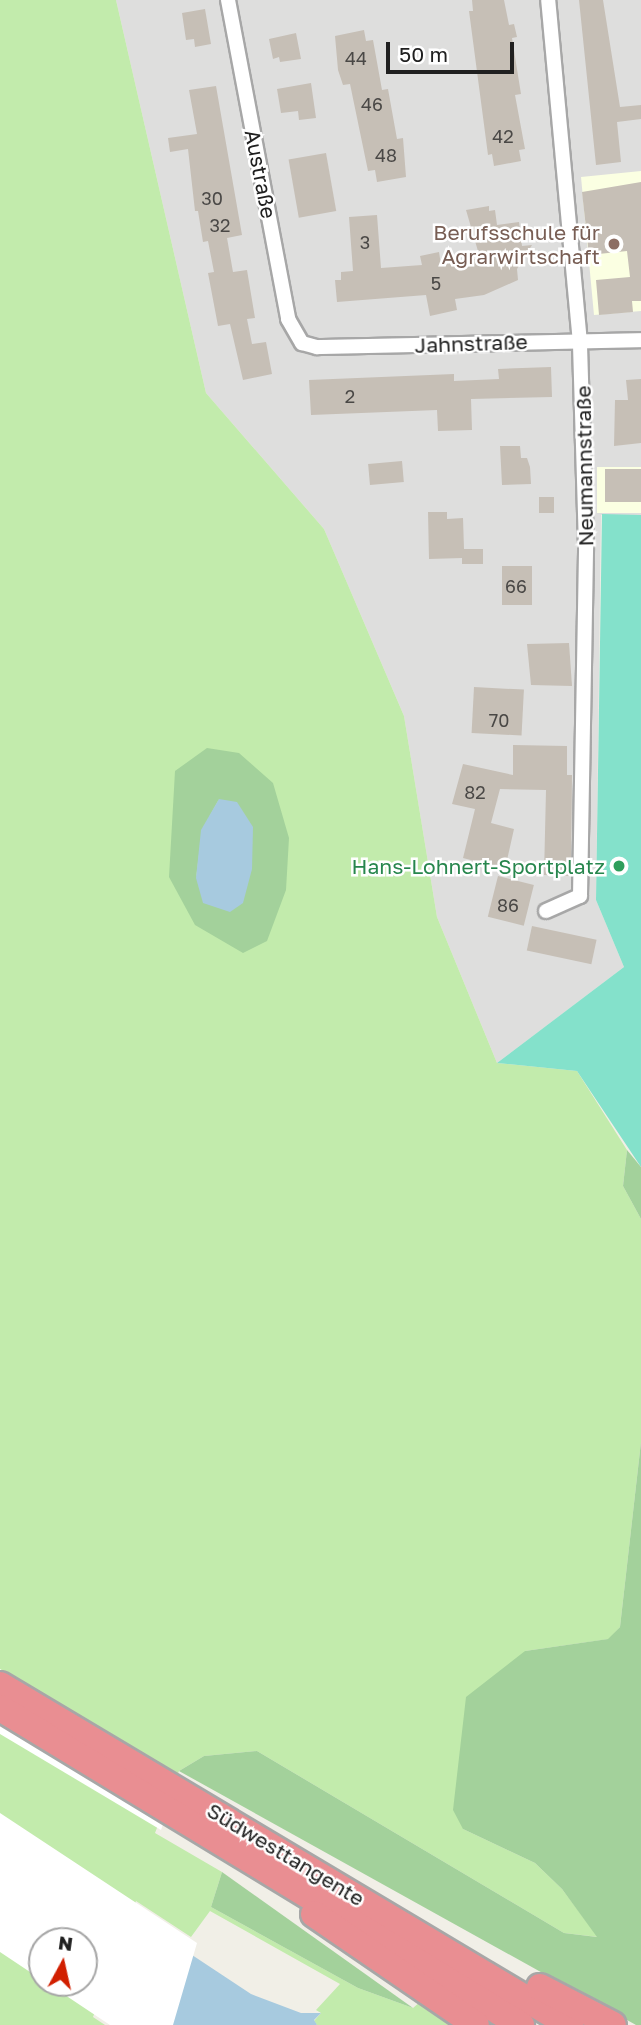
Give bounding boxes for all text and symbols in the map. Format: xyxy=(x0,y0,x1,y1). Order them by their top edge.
scale bar xyxy=(389,28,517,72)
text: 50 m xyxy=(399,41,448,67)
house number: 44 xyxy=(345,47,367,69)
house number: 46 xyxy=(361,93,383,115)
house number: 42 xyxy=(492,125,514,147)
street label: Austraße xyxy=(240,127,282,221)
house number: 48 xyxy=(375,144,397,166)
house number: 30 xyxy=(201,187,223,209)
house number: 32 xyxy=(210,214,230,236)
place label: Berufsschule für Agrarwirtschaft xyxy=(433,219,600,269)
house number: 3 xyxy=(360,231,370,253)
marker: Berufsschule für Agrarwirtschaft xyxy=(606,236,622,252)
house number: 5 xyxy=(431,272,441,294)
street label: Jahnstraße xyxy=(414,328,528,358)
house number: 2 xyxy=(345,385,355,407)
street label: Neumannstraße xyxy=(570,385,598,547)
house number: 66 xyxy=(505,575,527,597)
house number: 70 xyxy=(489,709,509,731)
house number: 82 xyxy=(464,781,486,803)
place label: Hans-Lohnert-Sportplatz xyxy=(351,853,605,879)
marker: Hans-Lohnert-Sportplatz xyxy=(611,858,627,874)
house number: 86 xyxy=(497,894,519,916)
street label: Südwesttangente xyxy=(203,1797,369,1911)
north arrow xyxy=(28,1927,98,1997)
text: N xyxy=(57,1930,74,1955)

